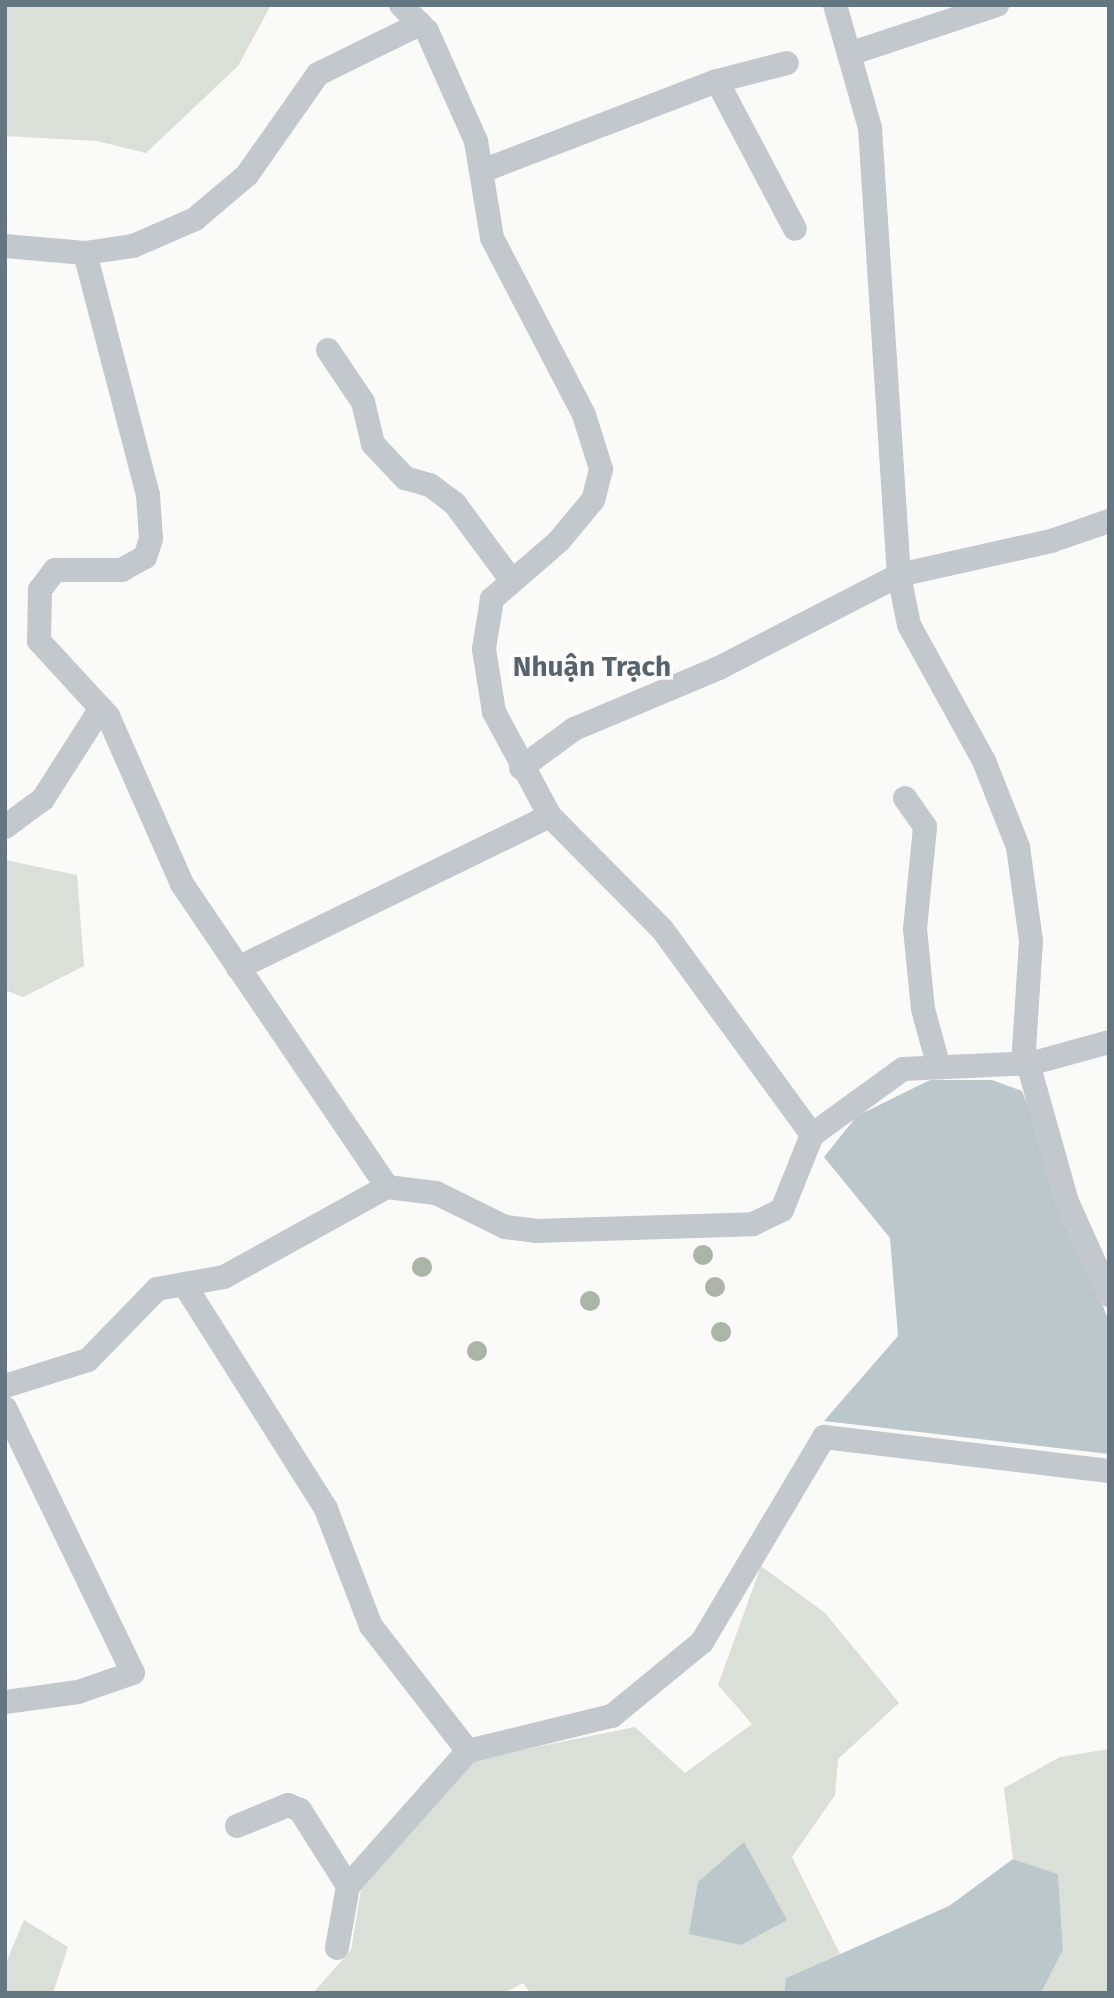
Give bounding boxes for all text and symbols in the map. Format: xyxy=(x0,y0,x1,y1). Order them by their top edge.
district label: Nhuận Trạch xyxy=(513,650,671,684)

